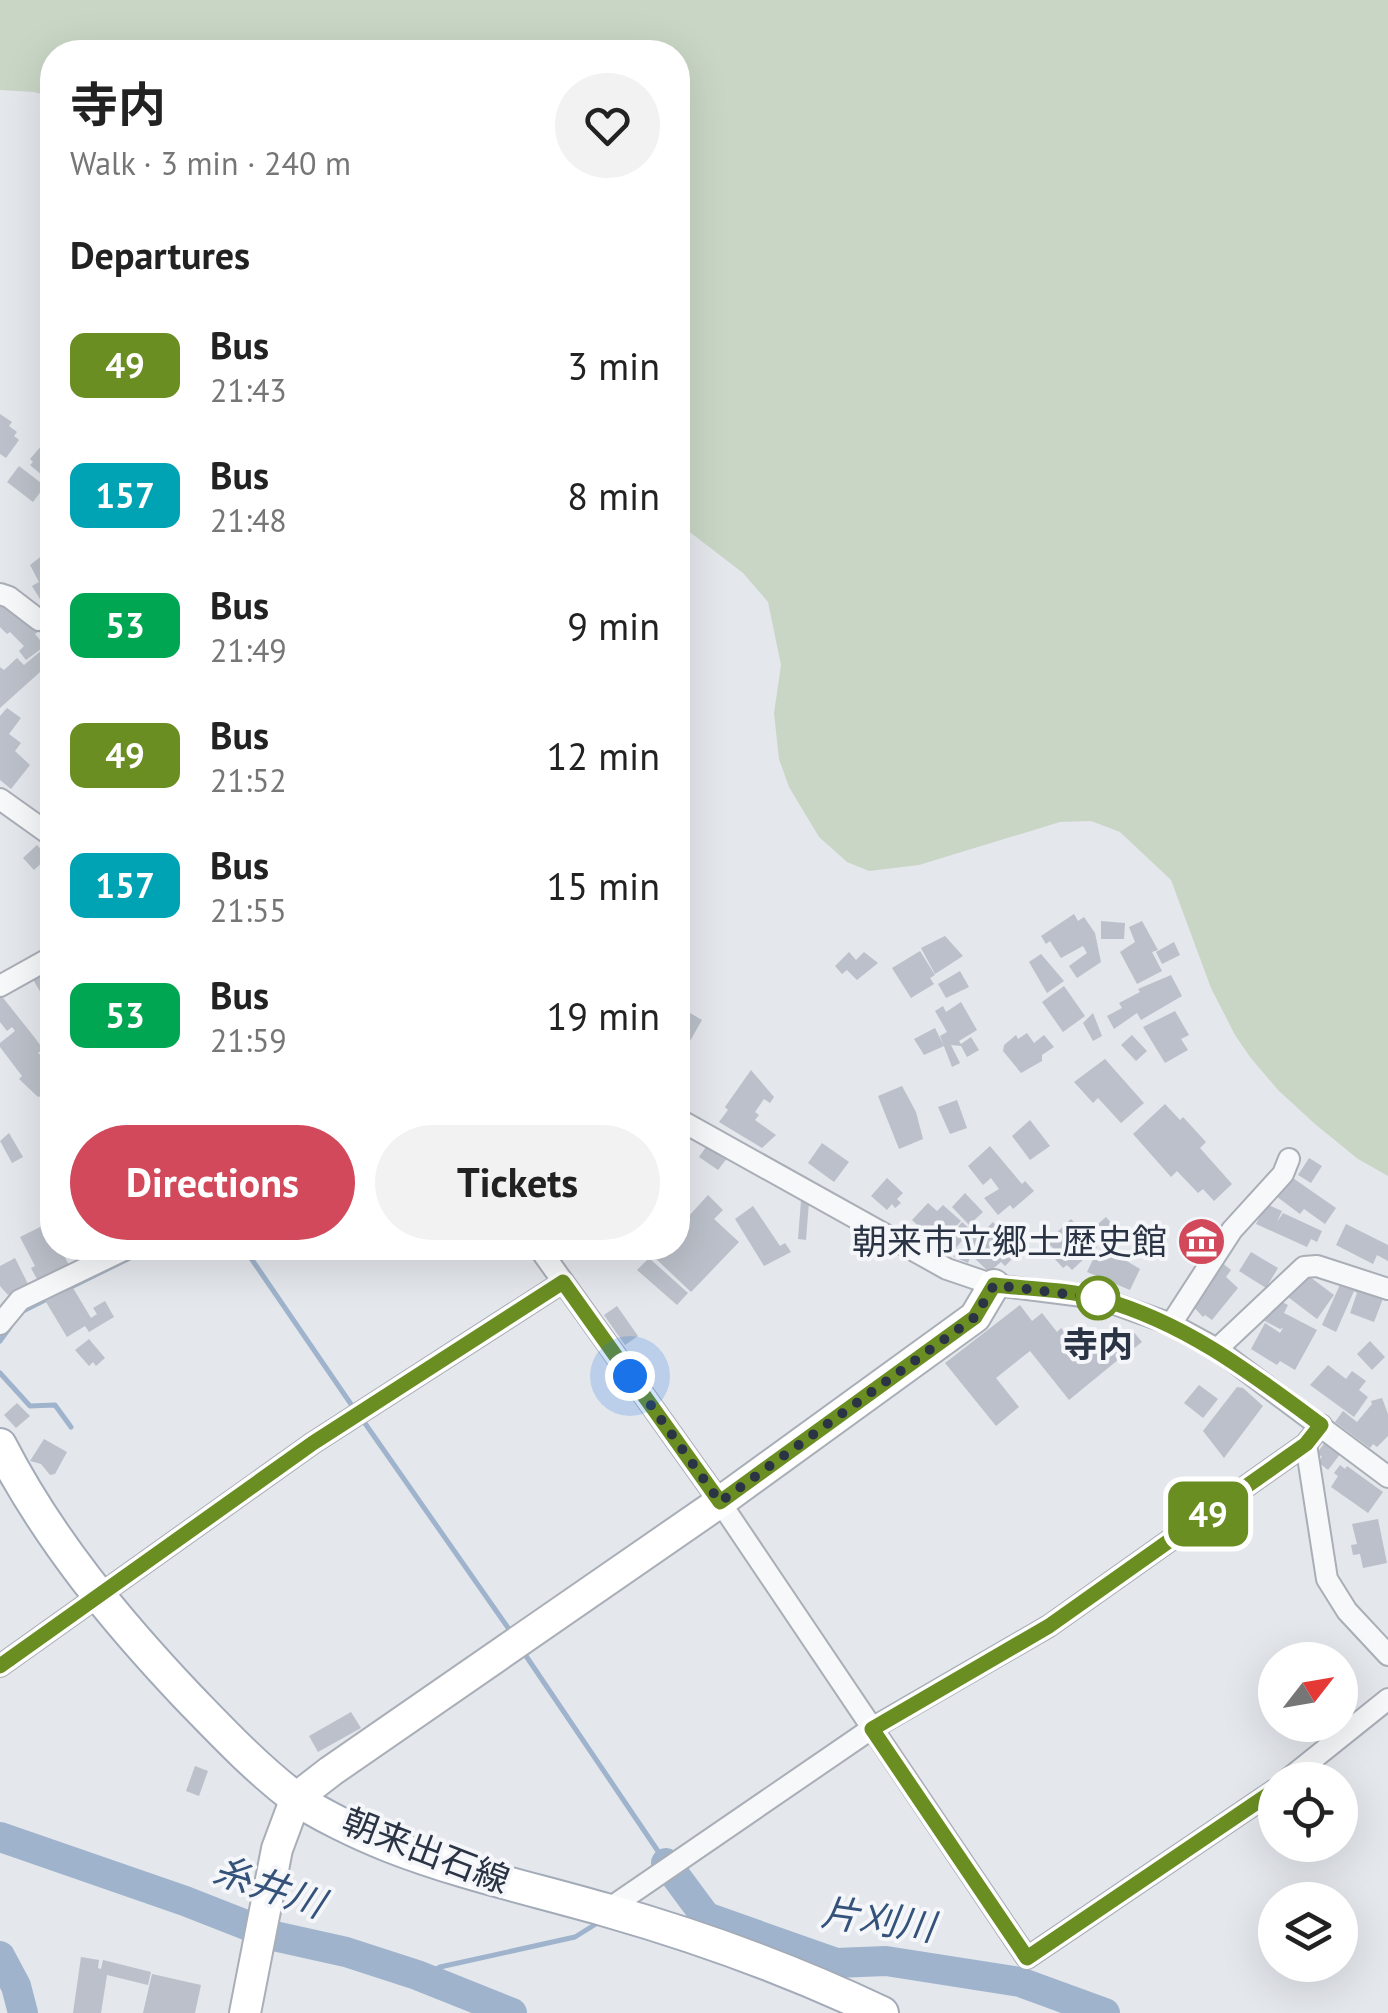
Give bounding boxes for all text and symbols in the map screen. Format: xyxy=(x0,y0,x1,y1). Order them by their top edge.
text: 寺内 xyxy=(70,73,166,135)
button: heart xyxy=(555,73,660,178)
text: Walk · 3 min · 240 m xyxy=(70,142,351,184)
text: Departures xyxy=(70,230,250,279)
text: Bus xyxy=(210,320,269,369)
text: 3 min xyxy=(567,341,660,390)
text: 49 xyxy=(105,342,145,388)
text: 21:43 xyxy=(210,369,287,411)
text: Bus xyxy=(210,450,269,499)
text: 8 min xyxy=(567,471,660,520)
text: 157 xyxy=(95,472,155,518)
text: 21:48 xyxy=(210,499,287,541)
text: Bus xyxy=(210,580,269,629)
text: 9 min xyxy=(567,601,660,650)
text: 53 xyxy=(105,602,145,648)
text: 21:49 xyxy=(210,629,287,671)
text: Bus xyxy=(210,710,269,759)
text: 12 min xyxy=(547,731,660,780)
text: 49 xyxy=(105,732,145,778)
text: 21:52 xyxy=(210,759,287,801)
text: Bus xyxy=(210,840,269,889)
text: 15 min xyxy=(547,861,660,910)
text: 157 xyxy=(95,862,155,908)
text: 21:55 xyxy=(210,889,287,931)
text: Bus xyxy=(210,970,269,1019)
text: 19 min xyxy=(547,991,660,1040)
text: 53 xyxy=(105,992,145,1038)
text: 21:59 xyxy=(210,1019,287,1061)
button: Directions xyxy=(70,1125,355,1240)
button: Tickets xyxy=(375,1125,660,1240)
museum icon: 朝来市立郷土歴史館 xyxy=(1176,1216,1228,1268)
place label: 朝来市立郷土歴史館 xyxy=(852,1218,1167,1264)
marker: 寺内 xyxy=(1077,1277,1119,1319)
place label: 寺内 xyxy=(1063,1321,1133,1367)
your location xyxy=(605,1351,655,1401)
line badge: 49 xyxy=(1163,1482,1253,1546)
text: 49 xyxy=(1188,1491,1228,1537)
north arrow xyxy=(1258,1642,1358,1742)
map controls xyxy=(1258,1642,1358,1982)
button: locate xyxy=(1258,1762,1358,1862)
street label: 朝来出石線 xyxy=(336,1797,516,1903)
water label: 糸井川 xyxy=(208,1844,335,1929)
button: layers xyxy=(1258,1882,1358,1982)
water label: 片刈川 xyxy=(818,1886,942,1951)

